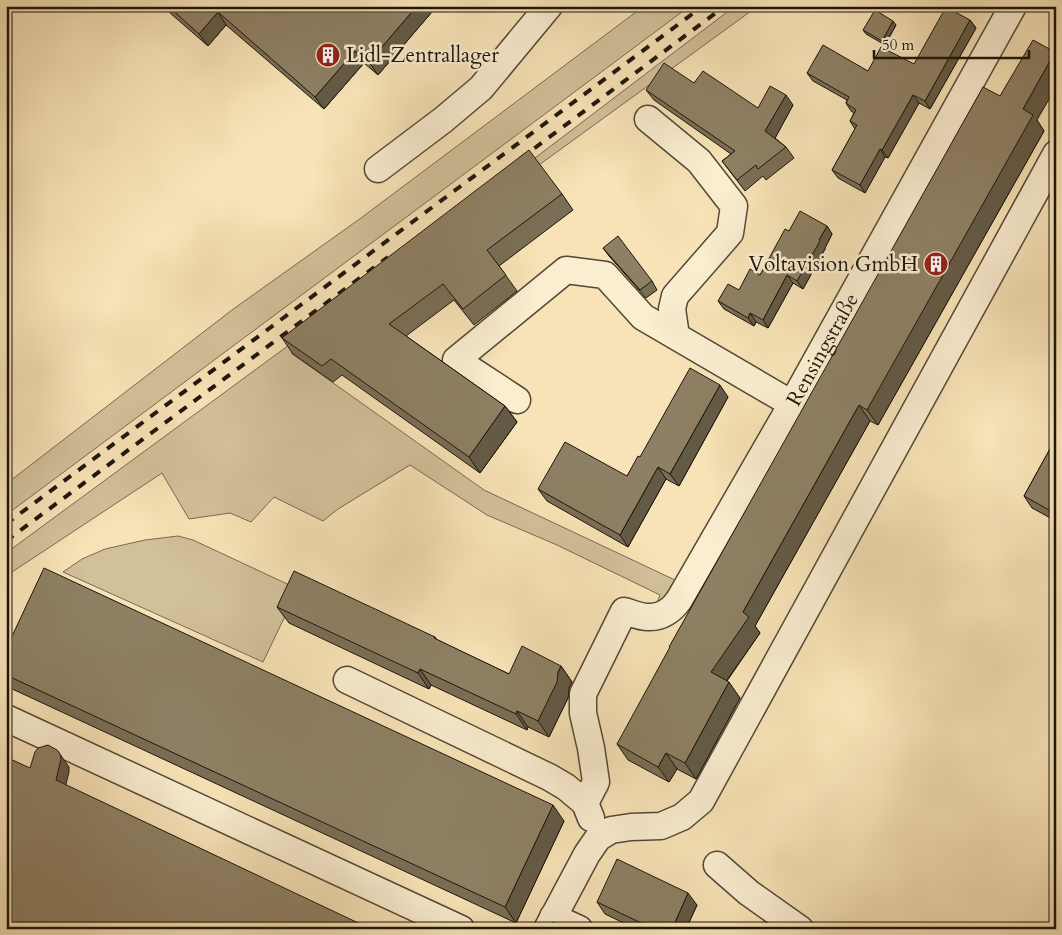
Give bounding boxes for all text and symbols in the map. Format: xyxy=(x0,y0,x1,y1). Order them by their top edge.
scale bar xyxy=(874,28,1030,60)
text: 50 m xyxy=(882,35,914,55)
place label: Lidl-Zentrallager xyxy=(346,41,499,70)
building icon: Lidl-Zentrallager xyxy=(315,42,341,68)
place label: Voltavision GmbH xyxy=(749,250,918,279)
building icon: Voltavision GmbH xyxy=(923,251,949,277)
street label: Rensingstraße xyxy=(779,288,865,411)

